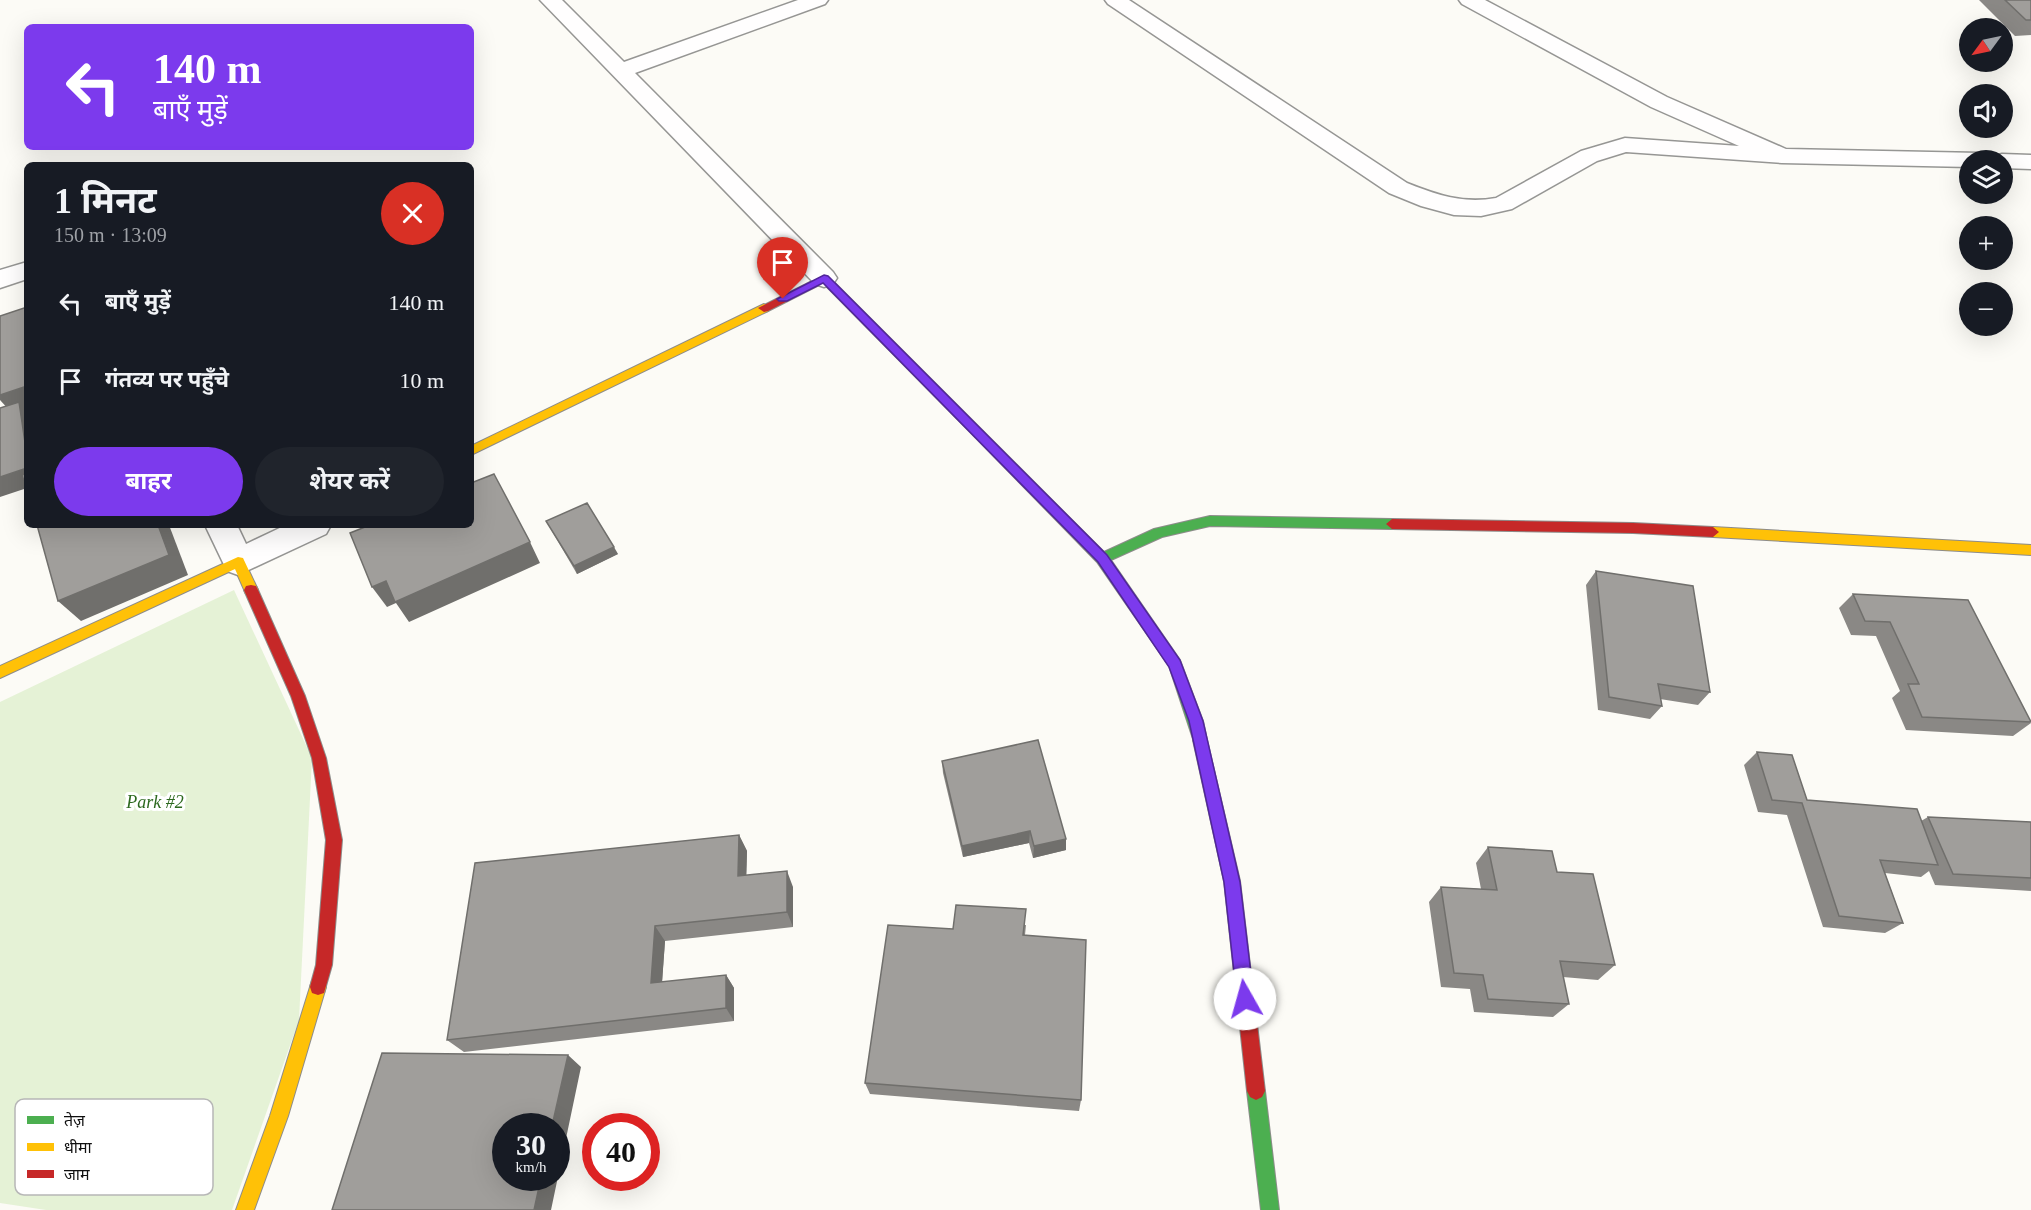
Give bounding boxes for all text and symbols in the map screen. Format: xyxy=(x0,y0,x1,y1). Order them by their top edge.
north arrow xyxy=(1959,18,2013,72)
map controls xyxy=(1959,18,2013,336)
text: 140 m xyxy=(153,46,262,92)
icon: left xyxy=(54,48,132,126)
button: sound xyxy=(1959,84,2013,138)
text: बाएँ मुड़ें xyxy=(153,95,228,125)
button: layers xyxy=(1959,150,2013,204)
text: 1 मिनट xyxy=(54,181,157,221)
button: close xyxy=(381,182,444,245)
button: + xyxy=(1959,216,2013,270)
text: 150 m · 13:09 xyxy=(54,224,167,246)
pin xyxy=(757,237,808,299)
icon: arrive xyxy=(766,246,799,279)
button: − xyxy=(1959,282,2013,336)
icon: left xyxy=(54,287,87,320)
text: बाएँ मुड़ें xyxy=(105,289,171,314)
text: 140 m xyxy=(388,290,444,315)
icon: arrive xyxy=(54,365,87,398)
text: गंतव्य पर पहुँचे xyxy=(105,367,229,392)
text: 10 m xyxy=(399,368,444,393)
button: बाहर xyxy=(54,447,243,516)
button: शेयर करें xyxy=(255,447,444,516)
park label: Park #2 xyxy=(125,792,184,812)
position arrow xyxy=(1213,967,1277,1031)
legend xyxy=(15,1099,213,1195)
text: तेज़ xyxy=(64,1111,86,1129)
speed limit sign: 40 xyxy=(582,1113,660,1191)
text: 30 xyxy=(516,1128,546,1161)
text: धीमा xyxy=(64,1139,93,1156)
text: km/h xyxy=(516,1159,546,1175)
text: जाम xyxy=(64,1166,90,1183)

